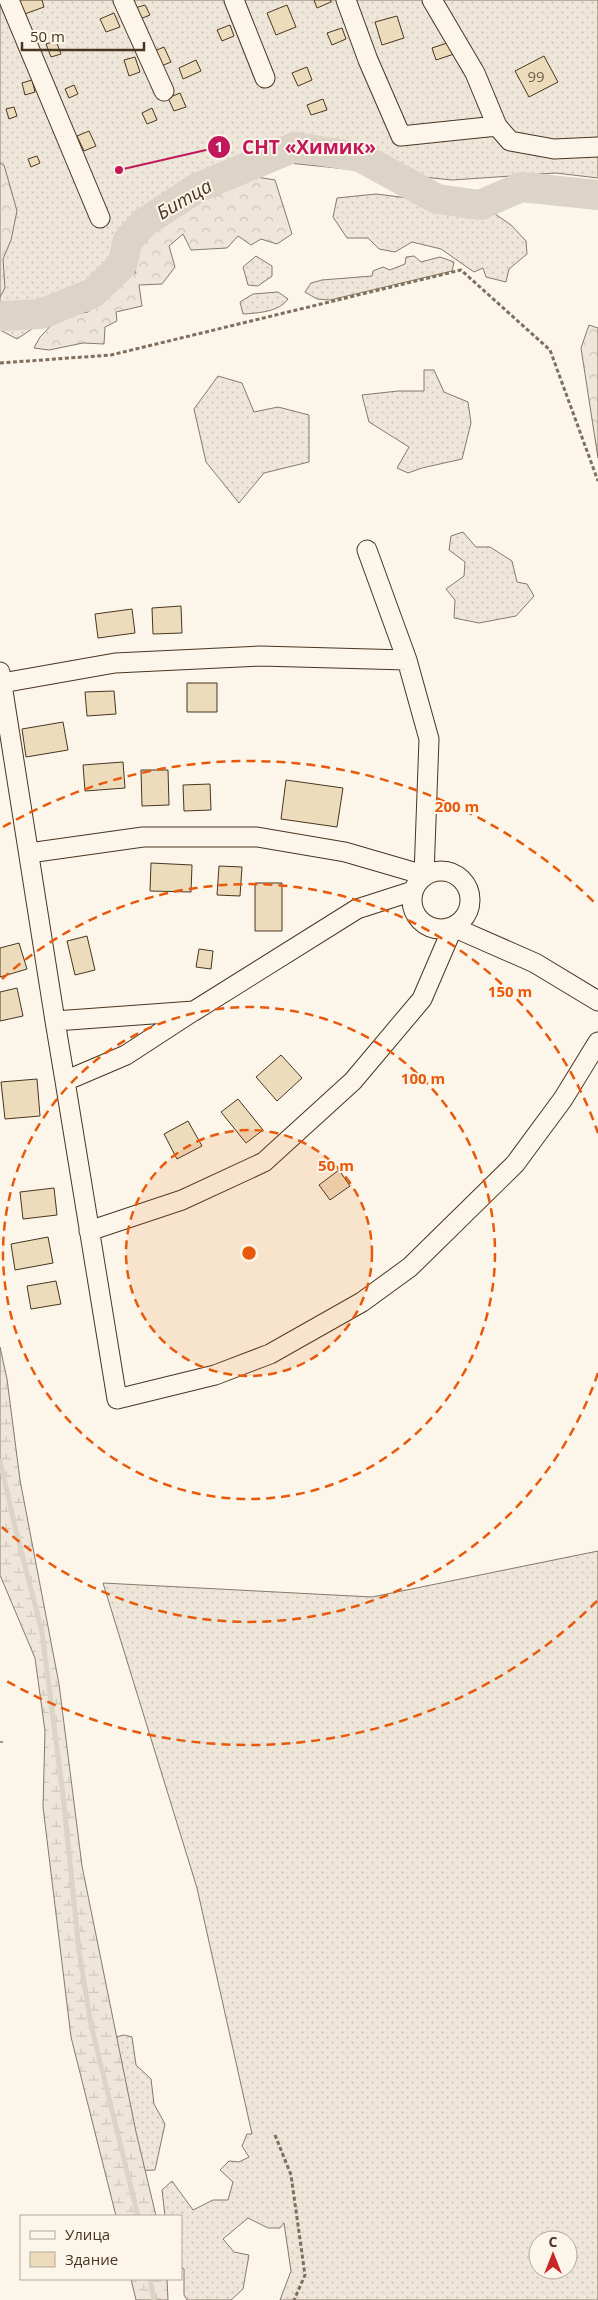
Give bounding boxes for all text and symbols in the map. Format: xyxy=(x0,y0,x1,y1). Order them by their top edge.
scale bar xyxy=(22,20,145,52)
text: 50 m xyxy=(30,26,65,46)
house number: 99 xyxy=(527,66,545,86)
callout: СНТ «Химик» xyxy=(207,130,385,164)
text: СНТ «Химик» xyxy=(242,134,376,160)
text: 1 xyxy=(215,136,223,156)
water label: Битца xyxy=(151,173,217,225)
text: 200 m xyxy=(435,796,479,816)
text: 150 m xyxy=(488,981,532,1001)
text: 100 m xyxy=(401,1068,445,1088)
text: 50 m xyxy=(318,1155,354,1175)
centre of rings xyxy=(240,1244,258,1262)
legend xyxy=(20,2215,182,2280)
text: Улица xyxy=(65,2224,110,2244)
north arrow xyxy=(528,2230,578,2280)
text: С xyxy=(549,2232,558,2251)
text: Здание xyxy=(65,2249,118,2269)

